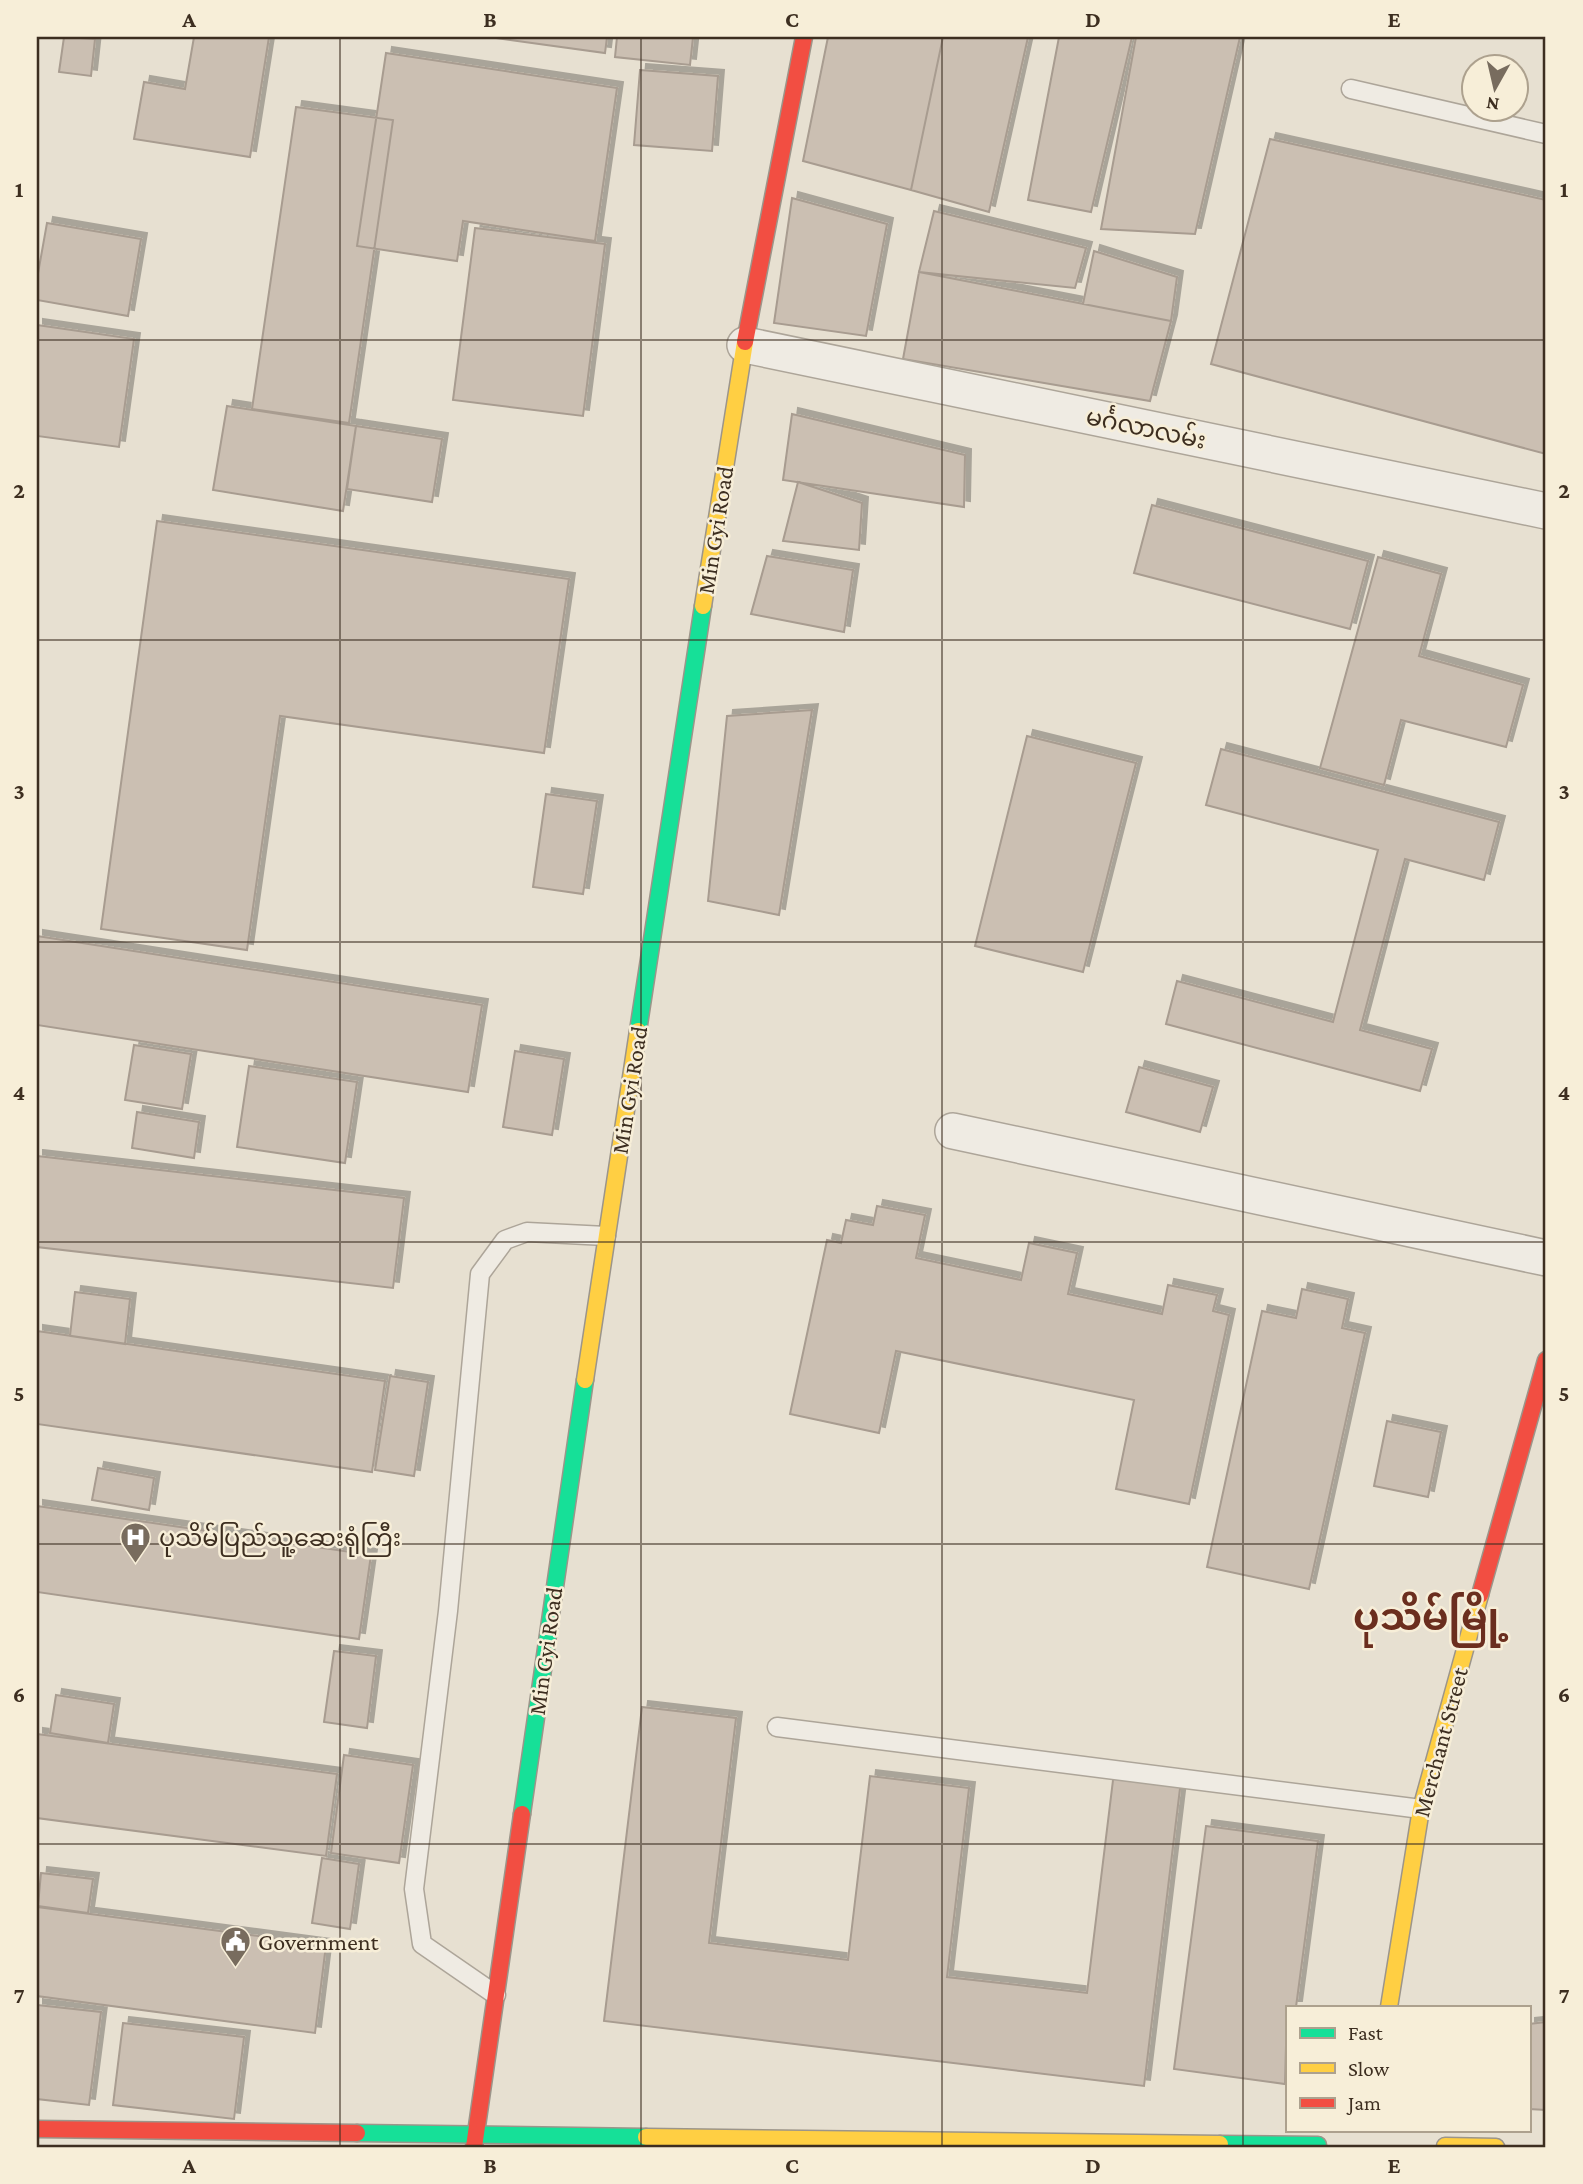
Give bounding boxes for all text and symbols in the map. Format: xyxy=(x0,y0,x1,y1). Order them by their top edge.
text: A xyxy=(181,6,196,32)
text: B xyxy=(483,6,497,32)
text: C xyxy=(785,6,799,32)
text: D xyxy=(1085,6,1101,32)
text: E xyxy=(1387,6,1401,32)
north arrow xyxy=(1460,52,1530,122)
text: N xyxy=(1485,93,1501,116)
text: 1 xyxy=(15,176,24,202)
text: 1 xyxy=(1560,176,1569,202)
street label: မင်္ဂလာလမ်း xyxy=(1084,400,1209,454)
street label: Min Gyi Road xyxy=(692,464,738,596)
text: 2 xyxy=(13,477,25,503)
text: 2 xyxy=(1558,477,1570,503)
text: 3 xyxy=(13,778,25,804)
text: 3 xyxy=(1558,778,1570,804)
street label: Min Gyi Road xyxy=(606,1024,652,1156)
text: 4 xyxy=(13,1079,25,1105)
text: 4 xyxy=(1558,1079,1570,1105)
text: 5 xyxy=(13,1380,25,1406)
text: 5 xyxy=(1558,1380,1570,1406)
hospital icon: ပုသိမ်ပြည်သူ့ဆေးရုံကြီး xyxy=(119,1520,153,1564)
place label: ပုသိမ်ပြည်သူ့ဆေးရုံကြီး xyxy=(159,1522,401,1557)
street label: Min Gyi Road xyxy=(523,1585,567,1717)
district label: ပုသိမ်မြို့ xyxy=(1353,1591,1509,1648)
street label: Merchant Street xyxy=(1407,1663,1473,1820)
text: 6 xyxy=(13,1681,25,1707)
text: 6 xyxy=(1558,1681,1570,1707)
public building icon: Government xyxy=(218,1924,252,1968)
place label: Government xyxy=(258,1928,380,1955)
text: 7 xyxy=(13,1982,25,2008)
text: 7 xyxy=(1558,1982,1570,2008)
legend xyxy=(1286,2006,1530,2132)
text: Fast xyxy=(1348,2021,1384,2045)
text: Slow xyxy=(1348,2057,1390,2081)
text: Jam xyxy=(1346,2091,1381,2115)
text: A xyxy=(181,2152,196,2178)
text: B xyxy=(483,2152,497,2178)
text: C xyxy=(785,2152,799,2178)
text: D xyxy=(1085,2152,1101,2178)
text: E xyxy=(1387,2152,1401,2178)

